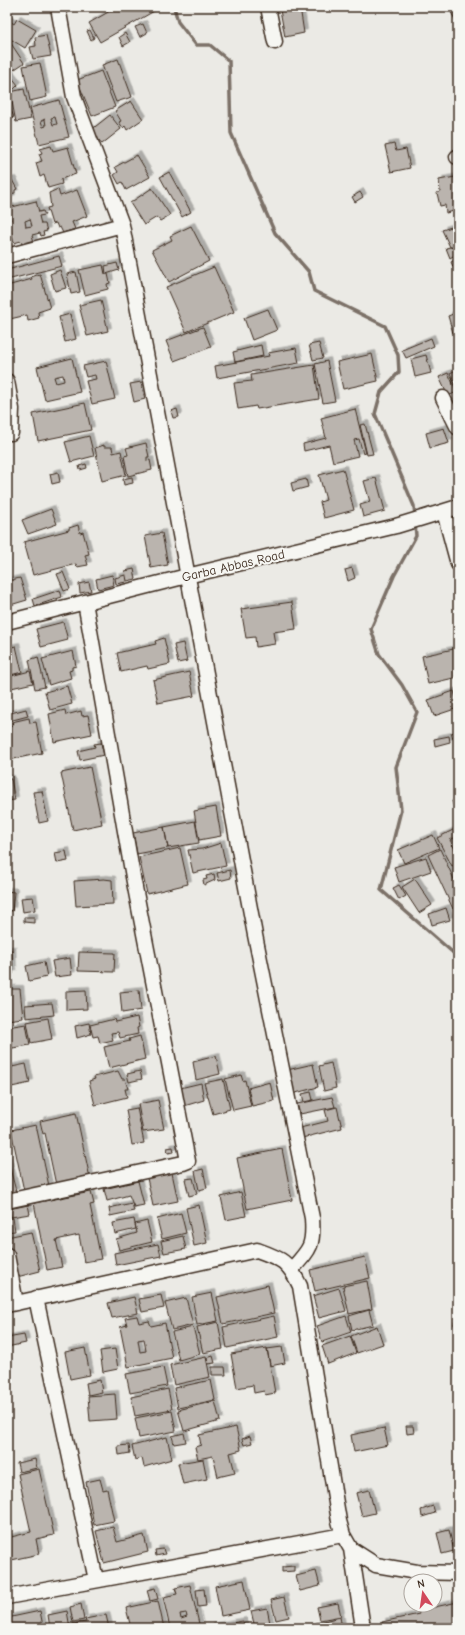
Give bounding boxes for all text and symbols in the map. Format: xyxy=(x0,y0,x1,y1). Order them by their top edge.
street label: Garba Abbas Road xyxy=(180,546,286,585)
north arrow xyxy=(403,1573,443,1613)
text: N xyxy=(416,1577,426,1591)

